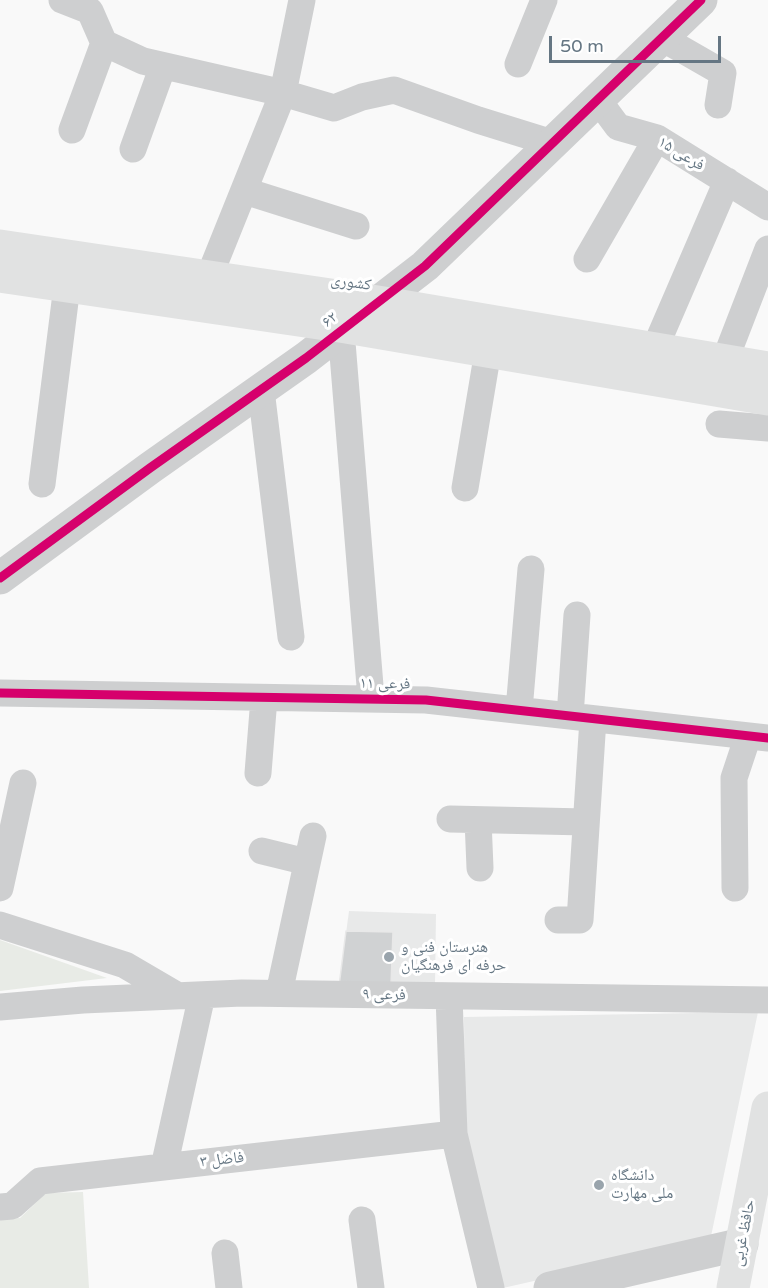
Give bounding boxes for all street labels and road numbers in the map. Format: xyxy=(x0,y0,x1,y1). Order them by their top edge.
street label: فرعی ۱۵ xyxy=(654,133,708,175)
street label: کشوری xyxy=(329,271,373,295)
street label: ۶۲ xyxy=(318,308,342,332)
street label: فرعی ۱۱ xyxy=(359,674,411,694)
street label: فرعی ۹ xyxy=(362,985,406,1005)
street label: فاضل ۳ xyxy=(199,1148,245,1172)
street label: حافظ غربی xyxy=(728,1198,760,1268)

